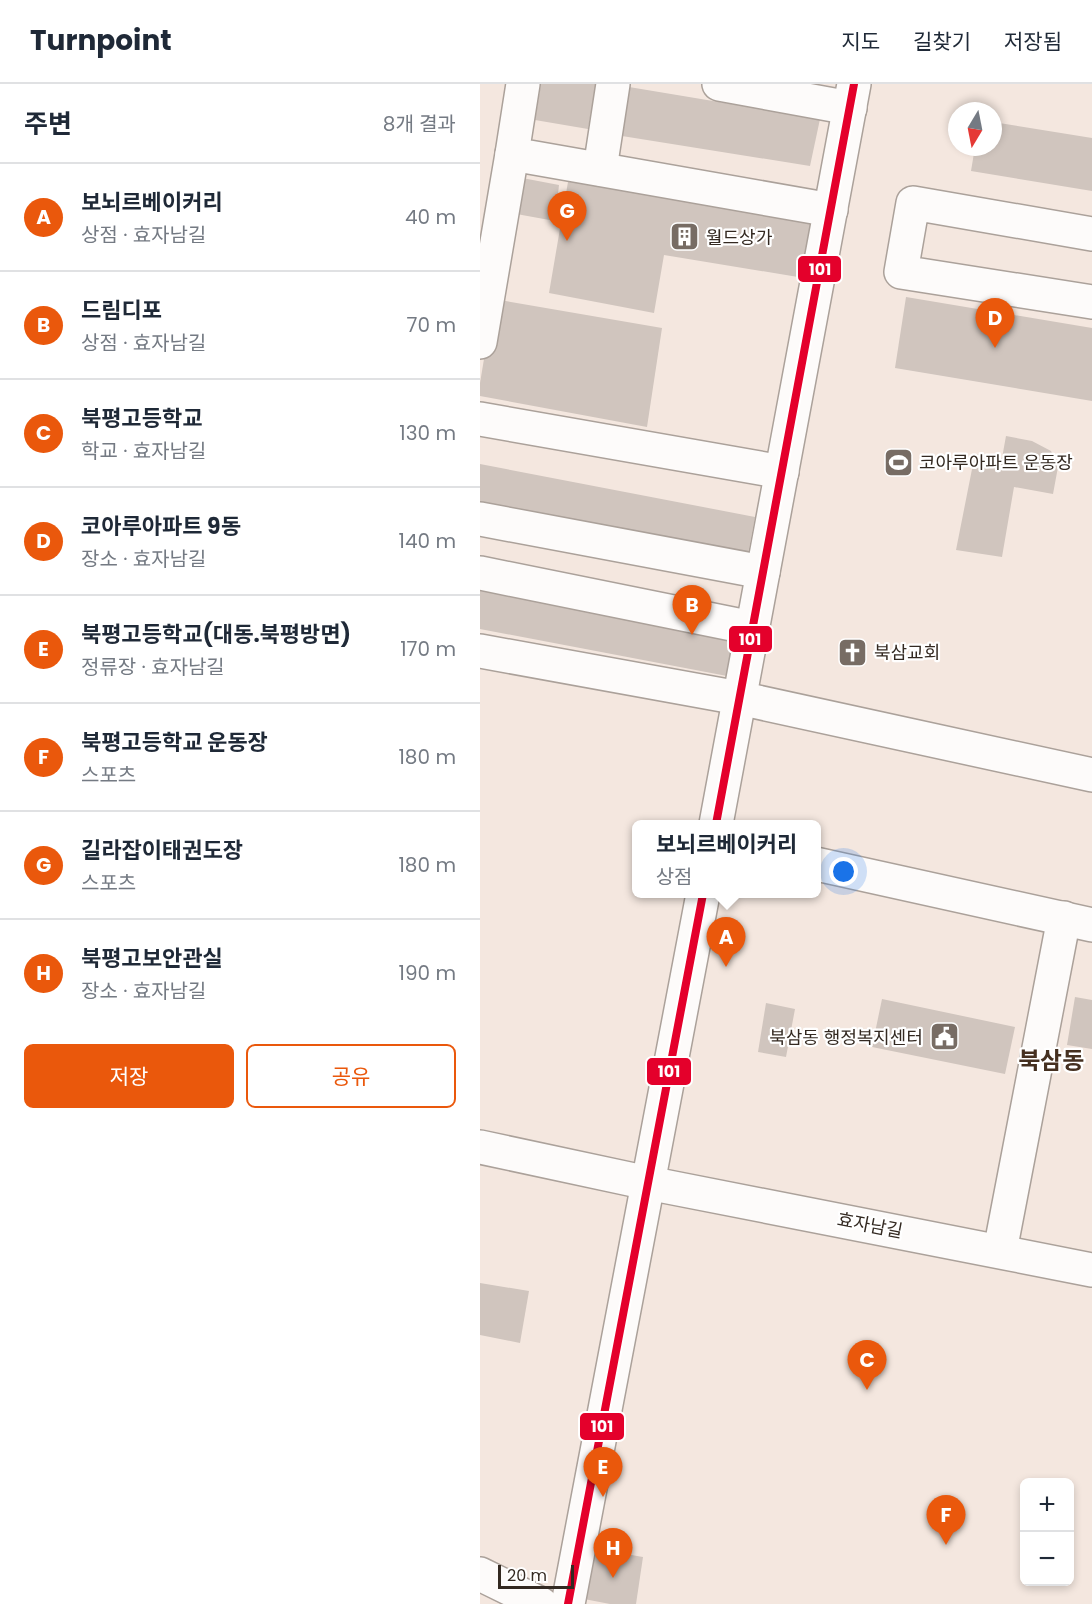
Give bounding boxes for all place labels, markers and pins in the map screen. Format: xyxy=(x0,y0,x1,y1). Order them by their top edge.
pin: G xyxy=(548,192,586,241)
building icon: 월드상가 xyxy=(669,221,701,253)
place label: 월드상가 xyxy=(706,225,773,250)
pin: D xyxy=(976,298,1014,348)
sports icon: 코아루아파트 운동장 xyxy=(882,446,914,478)
place label: 코아루아파트 운동장 xyxy=(919,450,1073,475)
pin: B xyxy=(672,586,712,635)
church icon: 북삼교회 xyxy=(837,636,869,668)
place label: 북삼교회 xyxy=(874,640,940,665)
pin: A xyxy=(706,918,746,967)
public building icon: 북삼동 행정복지센터 xyxy=(928,1021,960,1053)
place label: 북삼동 행정복지센터 xyxy=(769,1025,923,1050)
pin: C xyxy=(848,1340,886,1390)
pin: E xyxy=(584,1448,622,1497)
pin: F xyxy=(926,1496,966,1545)
pin: H xyxy=(594,1528,632,1578)

